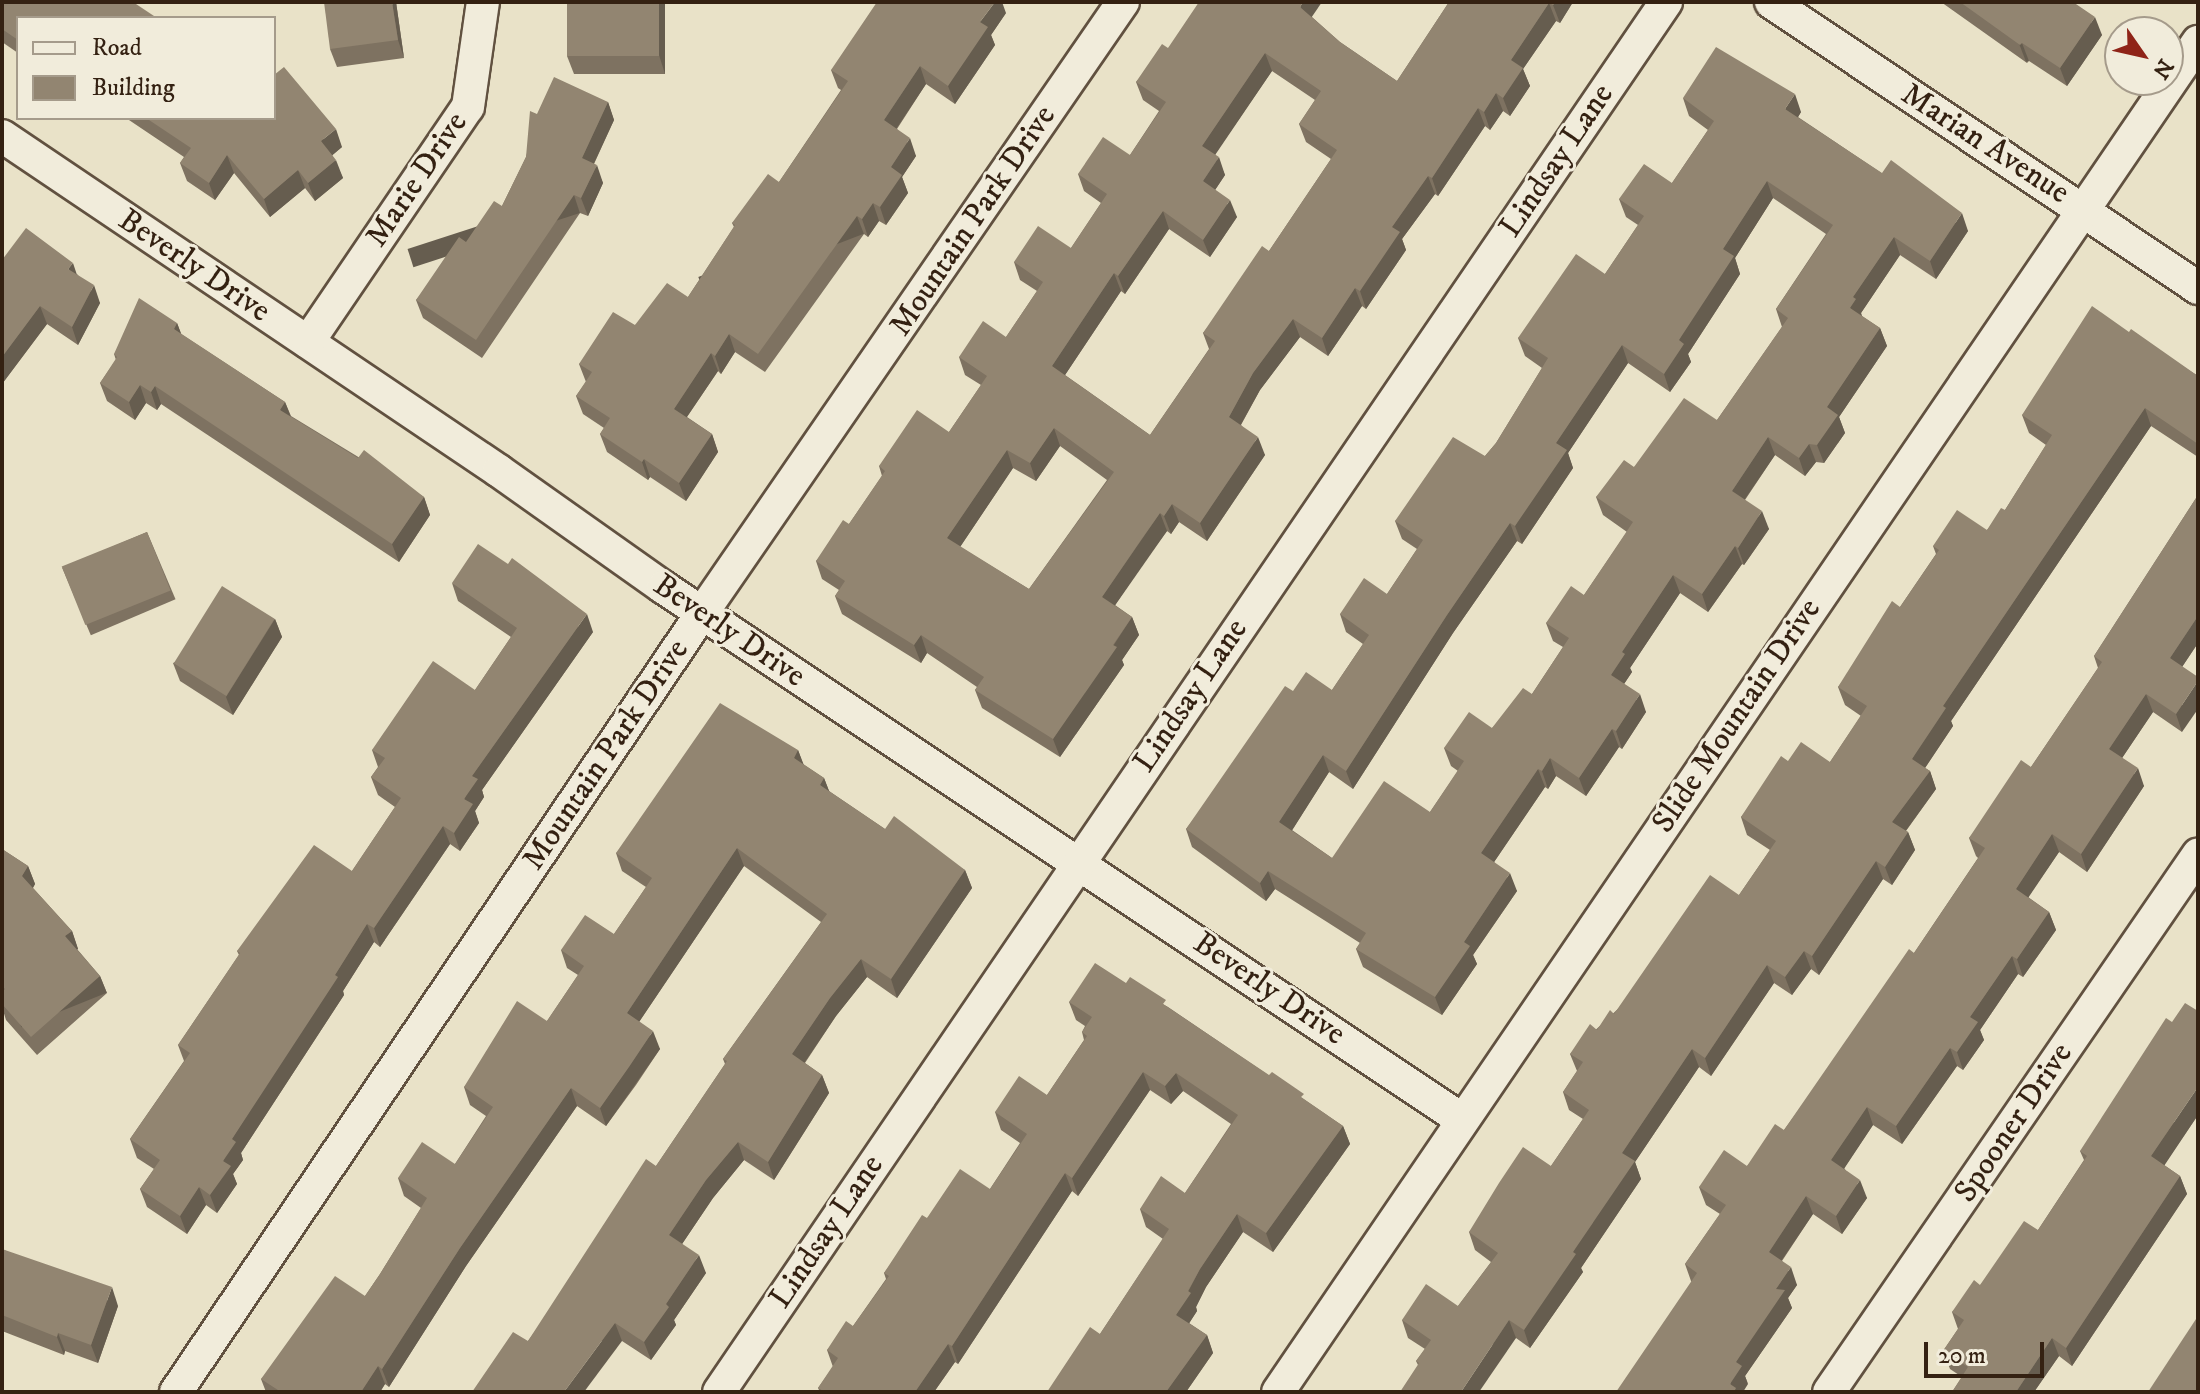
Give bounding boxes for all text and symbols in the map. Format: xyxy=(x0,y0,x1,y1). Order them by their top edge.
legend xyxy=(16,16,276,120)
north arrow xyxy=(2104,16,2184,96)
text: Road xyxy=(92,33,142,63)
text: N xyxy=(2146,54,2179,84)
text: Building xyxy=(92,73,175,103)
street label: Marian Avenue xyxy=(1894,75,2076,213)
street label: Lindsay Lane xyxy=(1492,77,1622,245)
street label: Mountain Park Drive xyxy=(882,98,1064,344)
street label: Marie Drive xyxy=(358,105,476,255)
street label: Beverly Drive xyxy=(111,201,277,331)
street label: Beverly Drive xyxy=(646,566,812,696)
street label: Slide Mountain Drive xyxy=(1644,592,1830,840)
street label: Lindsay Lane xyxy=(1126,612,1256,780)
street label: Mountain Park Drive xyxy=(515,632,697,878)
street label: Beverly Drive xyxy=(1186,924,1352,1054)
street label: Spooner Drive xyxy=(1947,1036,2081,1210)
street label: Lindsay Lane xyxy=(762,1148,892,1316)
scale bar xyxy=(1928,1326,2048,1376)
text: 20 m xyxy=(1938,1341,1986,1371)

